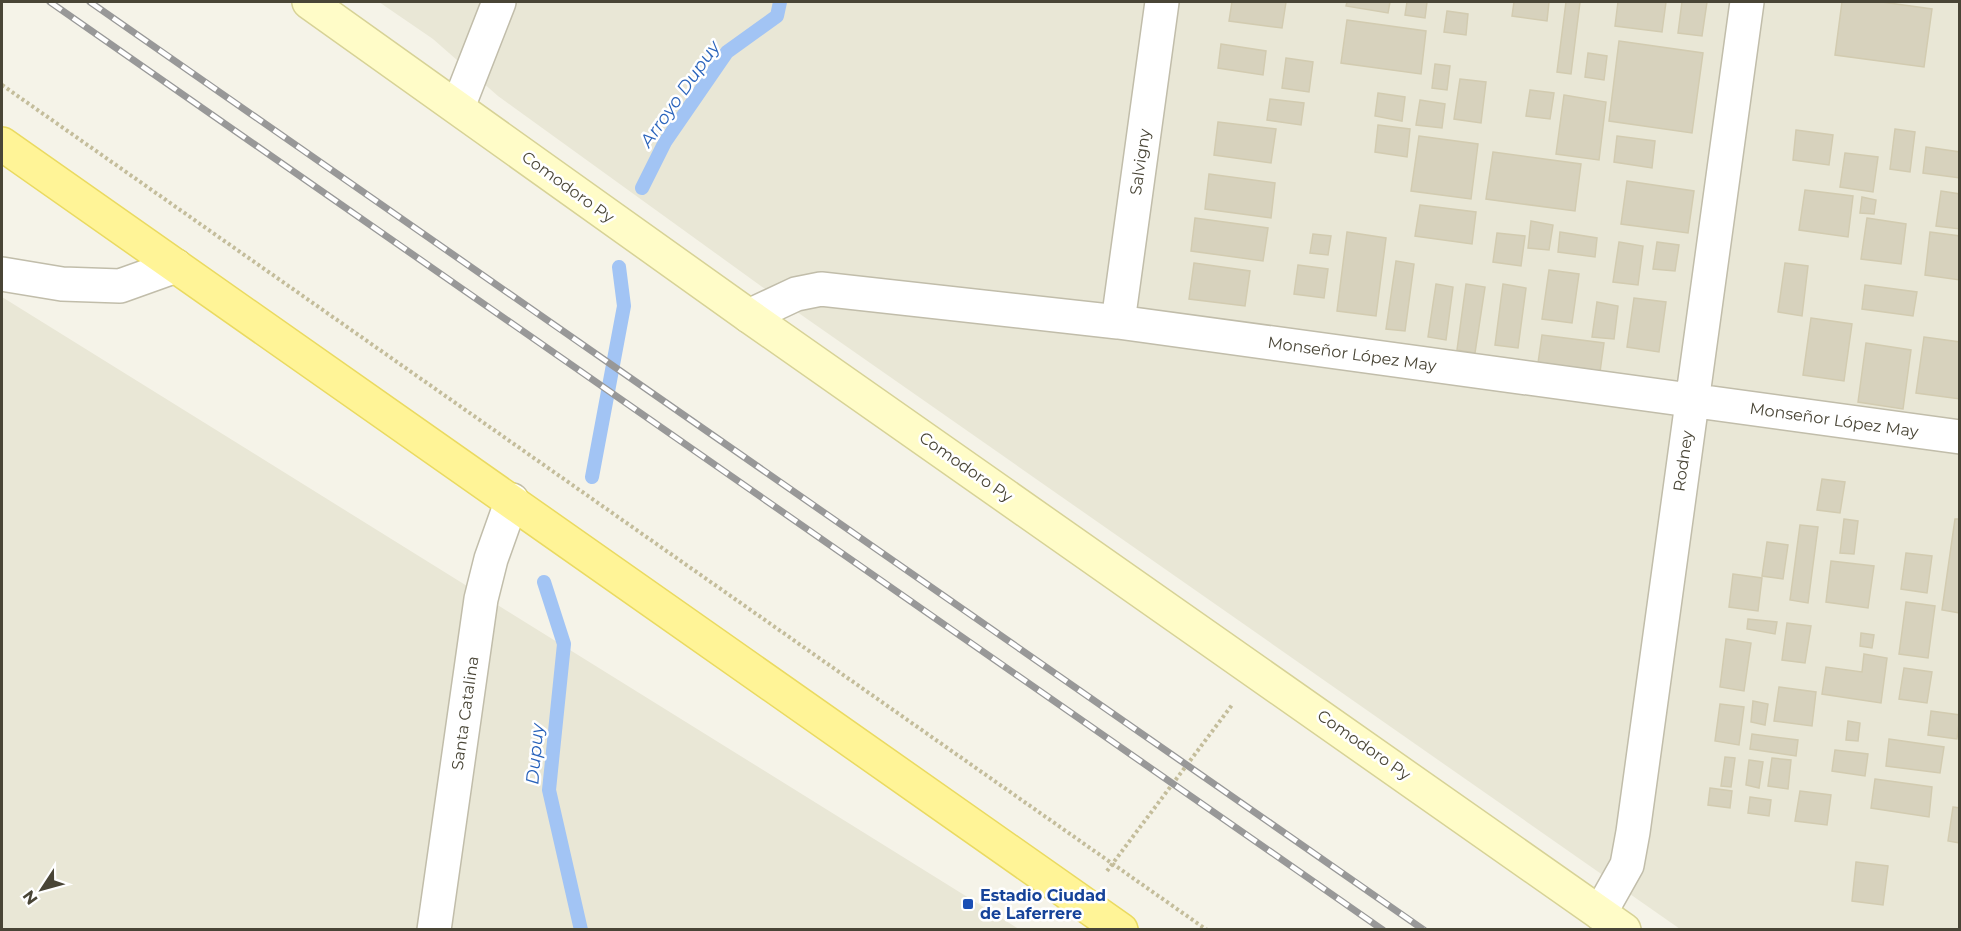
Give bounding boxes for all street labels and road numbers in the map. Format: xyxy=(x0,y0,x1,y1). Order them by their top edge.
street label: Salvigny xyxy=(1126,127,1154,196)
street label: Comodoro Py xyxy=(518,147,618,227)
street label: Monseñor López May xyxy=(1266,333,1438,375)
street label: Monseñor López May xyxy=(1748,399,1920,441)
street label: Comodoro Py xyxy=(916,428,1017,506)
street label: Rodney xyxy=(1669,429,1697,493)
street label: Santa Catalina xyxy=(448,655,482,771)
street label: Comodoro Py xyxy=(1314,706,1415,784)

